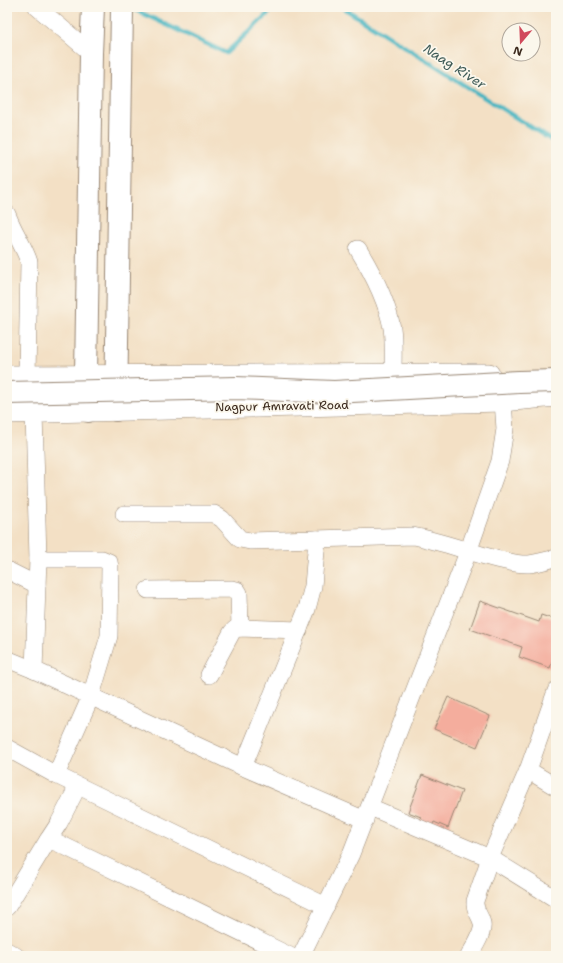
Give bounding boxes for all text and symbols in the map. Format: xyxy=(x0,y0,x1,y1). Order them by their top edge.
north arrow xyxy=(501,22,541,62)
water label: Naag River xyxy=(420,40,490,93)
text: N xyxy=(511,42,524,59)
street label: Nagpur Amravati Road xyxy=(215,397,349,415)

